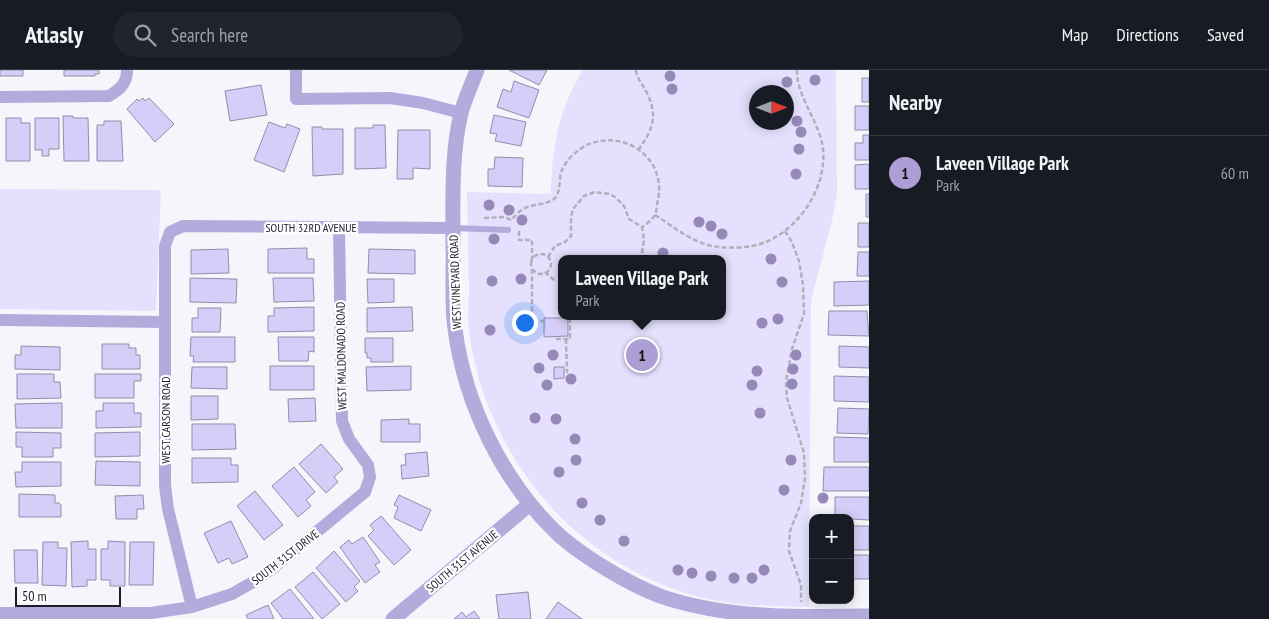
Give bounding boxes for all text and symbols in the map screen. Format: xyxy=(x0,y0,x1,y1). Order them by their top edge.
search box xyxy=(113,12,463,57)
text: Atlasly xyxy=(25,19,83,50)
icon: search xyxy=(131,21,159,49)
text: Search here xyxy=(171,23,248,47)
text: Map xyxy=(1062,23,1088,46)
text: Directions xyxy=(1116,23,1179,46)
text: Saved xyxy=(1207,23,1244,46)
north arrow xyxy=(749,85,794,130)
text: Nearby xyxy=(889,89,942,116)
text: Laveen Village Park xyxy=(936,151,1069,175)
text: 1 xyxy=(901,163,909,183)
text: 60 m xyxy=(1221,163,1249,183)
text: Park xyxy=(936,175,960,195)
street label: SOUTH 32RD AVENUE xyxy=(265,220,357,235)
street label: WEST VINEYARD ROAD xyxy=(446,235,464,329)
popup xyxy=(558,255,726,320)
text: Laveen Village Park xyxy=(576,266,708,290)
text: Park xyxy=(576,290,599,310)
street label: WEST MALDONADO ROAD xyxy=(333,302,349,410)
your location xyxy=(512,310,538,336)
pin: 1 xyxy=(626,336,658,374)
street label: WEST CARSON ROAD xyxy=(158,377,173,463)
map controls xyxy=(809,514,854,604)
button: + xyxy=(809,514,854,559)
street label: SOUTH 31ST DRIVE xyxy=(248,526,322,588)
street label: SOUTH 31ST AVENUE xyxy=(423,527,501,595)
button: − xyxy=(809,559,854,604)
scale bar xyxy=(15,584,121,607)
text: 50 m xyxy=(22,587,47,605)

